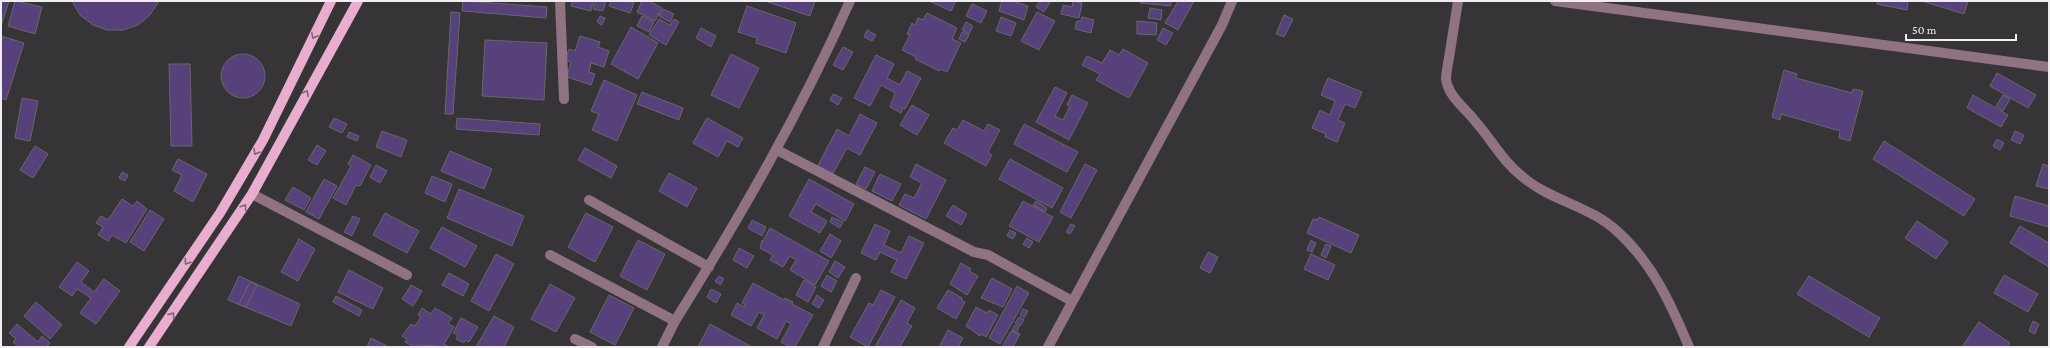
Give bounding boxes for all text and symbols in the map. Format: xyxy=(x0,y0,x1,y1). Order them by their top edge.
scale bar xyxy=(1906,16,2016,42)
text: 50 m xyxy=(1912,23,1937,37)
one-way arrow xyxy=(311,32,319,40)
one-way arrow xyxy=(302,90,309,97)
one-way arrow xyxy=(253,148,260,155)
one-way arrow xyxy=(239,204,247,211)
one-way arrow xyxy=(185,258,192,265)
one-way arrow xyxy=(167,312,175,319)

